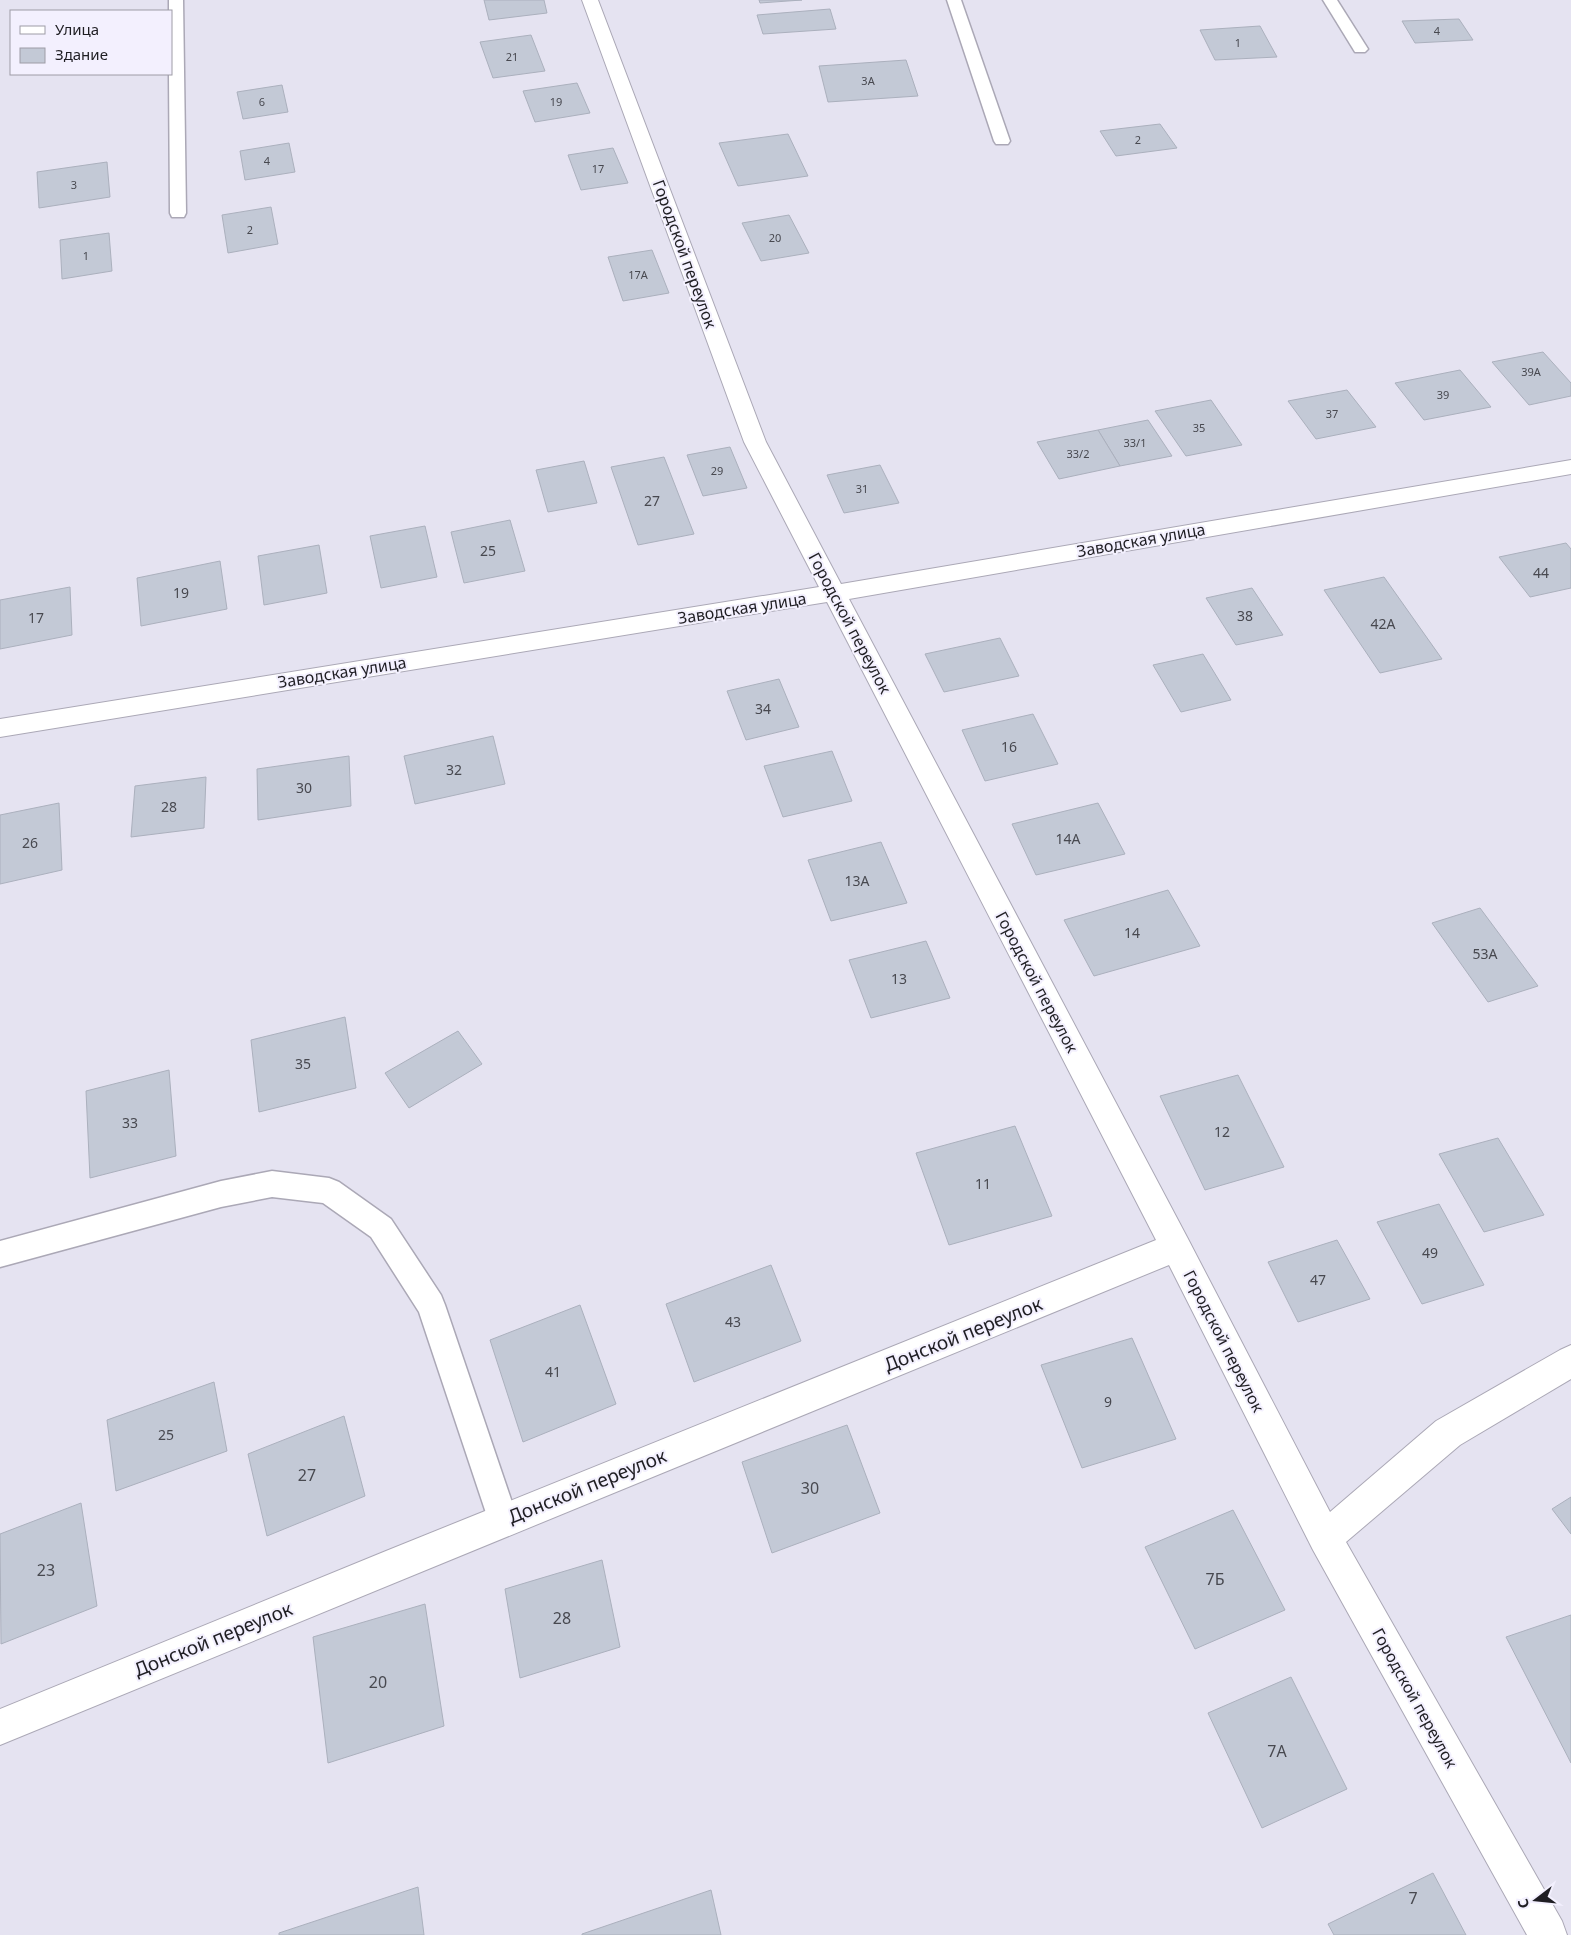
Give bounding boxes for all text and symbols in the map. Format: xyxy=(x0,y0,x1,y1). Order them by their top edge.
legend xyxy=(10,10,172,75)
text: Улица xyxy=(55,19,99,39)
house number: 4 xyxy=(1434,23,1441,38)
house number: 1 xyxy=(1235,35,1241,50)
text: Здание xyxy=(55,44,108,64)
house number: 21 xyxy=(506,49,518,64)
house number: 3А xyxy=(861,73,876,88)
house number: 6 xyxy=(259,94,265,109)
house number: 19 xyxy=(550,94,562,109)
house number: 2 xyxy=(1135,132,1141,147)
house number: 4 xyxy=(264,153,271,168)
house number: 17 xyxy=(592,161,604,176)
house number: 3 xyxy=(71,177,77,192)
street label: Городской переулок xyxy=(648,177,722,332)
house number: 2 xyxy=(247,222,253,237)
house number: 20 xyxy=(769,230,781,245)
house number: 1 xyxy=(83,248,89,263)
house number: 17А xyxy=(628,267,649,282)
house number: 39А xyxy=(1521,364,1542,379)
house number: 39 xyxy=(1437,387,1449,402)
house number: 37 xyxy=(1326,406,1338,421)
house number: 35 xyxy=(1193,420,1205,435)
house number: 33/1 xyxy=(1124,435,1146,450)
house number: 33/2 xyxy=(1067,446,1089,461)
house number: 29 xyxy=(711,463,723,478)
house number: 31 xyxy=(856,481,868,496)
house number: 27 xyxy=(644,491,660,510)
street label: Заводская улица xyxy=(1075,518,1207,562)
house number: 25 xyxy=(480,541,496,560)
street label: Городской переулок xyxy=(803,549,897,698)
house number: 44 xyxy=(1533,563,1549,582)
house number: 19 xyxy=(173,583,189,602)
street label: Заводская улица xyxy=(676,587,808,629)
house number: 38 xyxy=(1237,606,1253,625)
house number: 17 xyxy=(28,608,44,627)
house number: 42А xyxy=(1371,614,1396,633)
street label: Заводская улица xyxy=(276,651,408,693)
house number: 34 xyxy=(755,699,771,718)
house number: 16 xyxy=(1001,737,1017,756)
house number: 32 xyxy=(446,760,462,779)
house number: 30 xyxy=(296,778,312,797)
house number: 28 xyxy=(161,797,177,816)
house number: 14А xyxy=(1056,829,1081,848)
house number: 26 xyxy=(22,833,38,852)
house number: 13А xyxy=(845,871,870,890)
street label: Городской переулок xyxy=(990,908,1084,1057)
house number: 14 xyxy=(1124,923,1140,942)
house number: 53А xyxy=(1473,944,1498,963)
house number: 13 xyxy=(891,969,907,988)
house number: 35 xyxy=(295,1054,311,1073)
house number: 33 xyxy=(122,1113,138,1132)
house number: 12 xyxy=(1214,1122,1230,1141)
house number: 11 xyxy=(975,1174,991,1193)
house number: 49 xyxy=(1422,1243,1438,1262)
street label: Городской переулок xyxy=(1179,1266,1270,1416)
house number: 47 xyxy=(1310,1270,1326,1289)
street label: Донской переулок xyxy=(880,1290,1046,1378)
house number: 43 xyxy=(725,1312,741,1331)
house number: 41 xyxy=(545,1362,561,1381)
house number: 9 xyxy=(1104,1392,1112,1411)
house number: 25 xyxy=(158,1425,174,1444)
street label: Донской переулок xyxy=(504,1442,670,1530)
house number: 27 xyxy=(298,1464,316,1486)
house number: 30 xyxy=(801,1477,819,1499)
house number: 23 xyxy=(37,1559,55,1581)
house number: 7Б xyxy=(1206,1568,1225,1590)
street label: Донской переулок xyxy=(130,1595,296,1683)
house number: 28 xyxy=(553,1607,571,1629)
street label: Городской переулок xyxy=(1367,1624,1463,1772)
house number: 20 xyxy=(369,1671,387,1693)
house number: 7А xyxy=(1267,1740,1287,1762)
north arrow xyxy=(1511,1875,1561,1925)
house number: 7 xyxy=(1408,1887,1418,1909)
text: С xyxy=(1513,1897,1533,1911)

